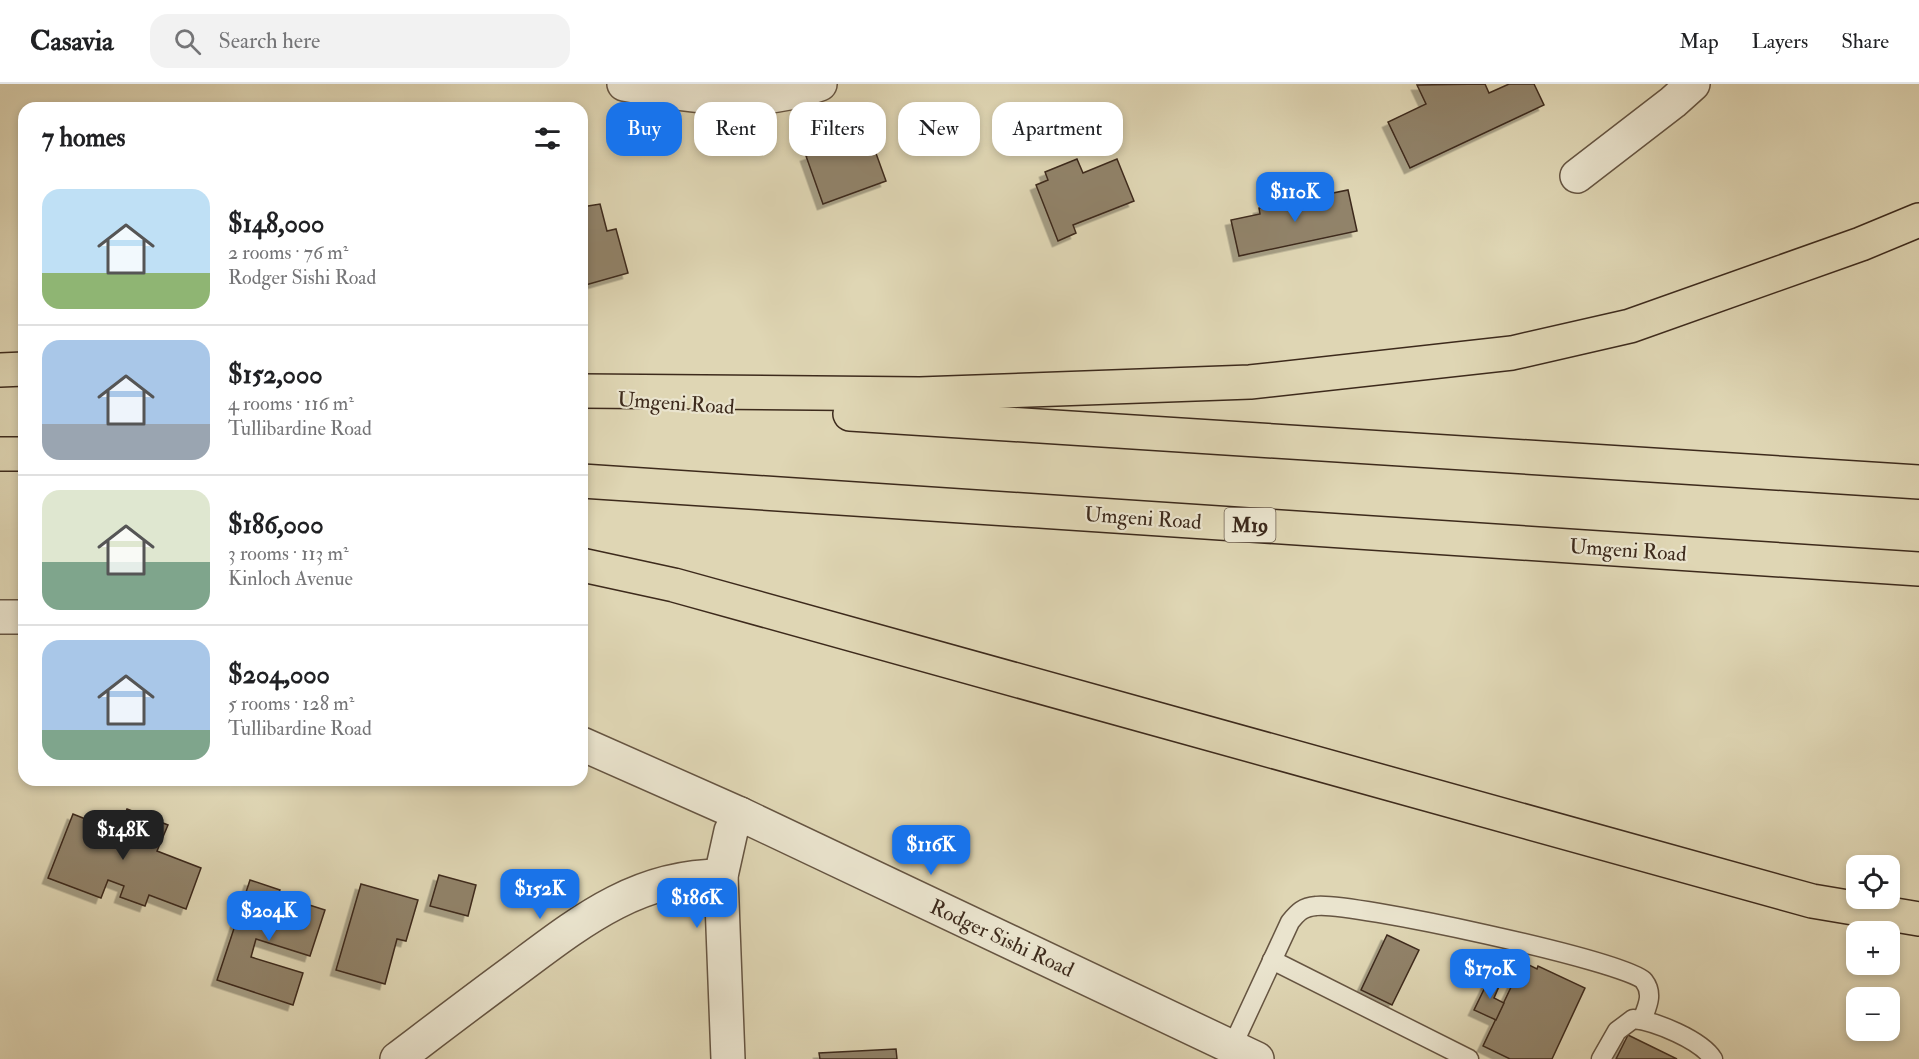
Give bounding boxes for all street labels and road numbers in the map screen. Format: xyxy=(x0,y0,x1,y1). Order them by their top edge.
street label: Umgeni Road xyxy=(617,386,736,421)
street label: Umgeni Road xyxy=(1084,501,1203,536)
road number: M19 xyxy=(1224,508,1276,542)
street label: Umgeni Road xyxy=(1569,533,1688,568)
street label: Rodger Sishi Road xyxy=(925,893,1079,984)

